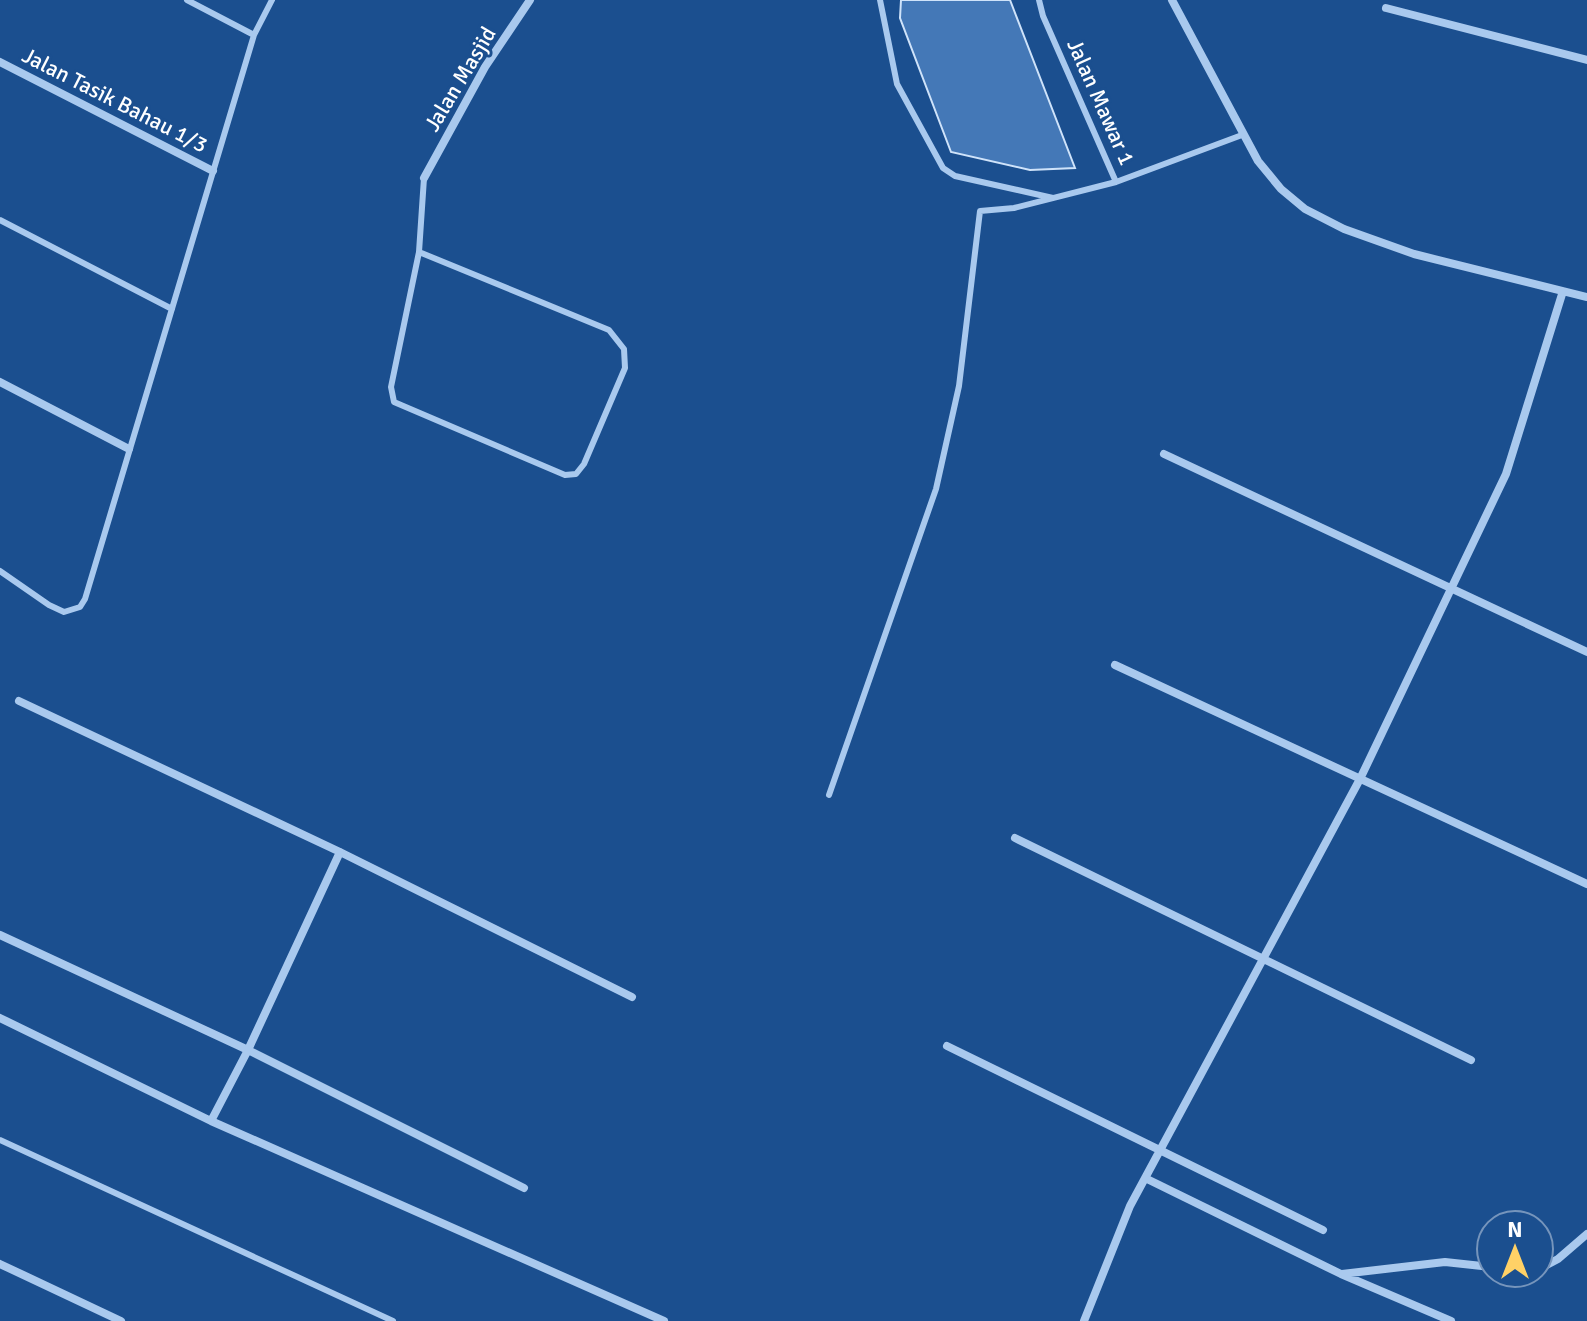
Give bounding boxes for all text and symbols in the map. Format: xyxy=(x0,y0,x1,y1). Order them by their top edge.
street label: Jalan Masjid xyxy=(418,22,502,136)
street label: Jalan Mawar 1 xyxy=(1061,35,1141,169)
street label: Jalan Tasik Bahau 1/3 xyxy=(18,42,212,158)
north arrow xyxy=(1475,1209,1555,1289)
text: N xyxy=(1507,1216,1523,1243)

